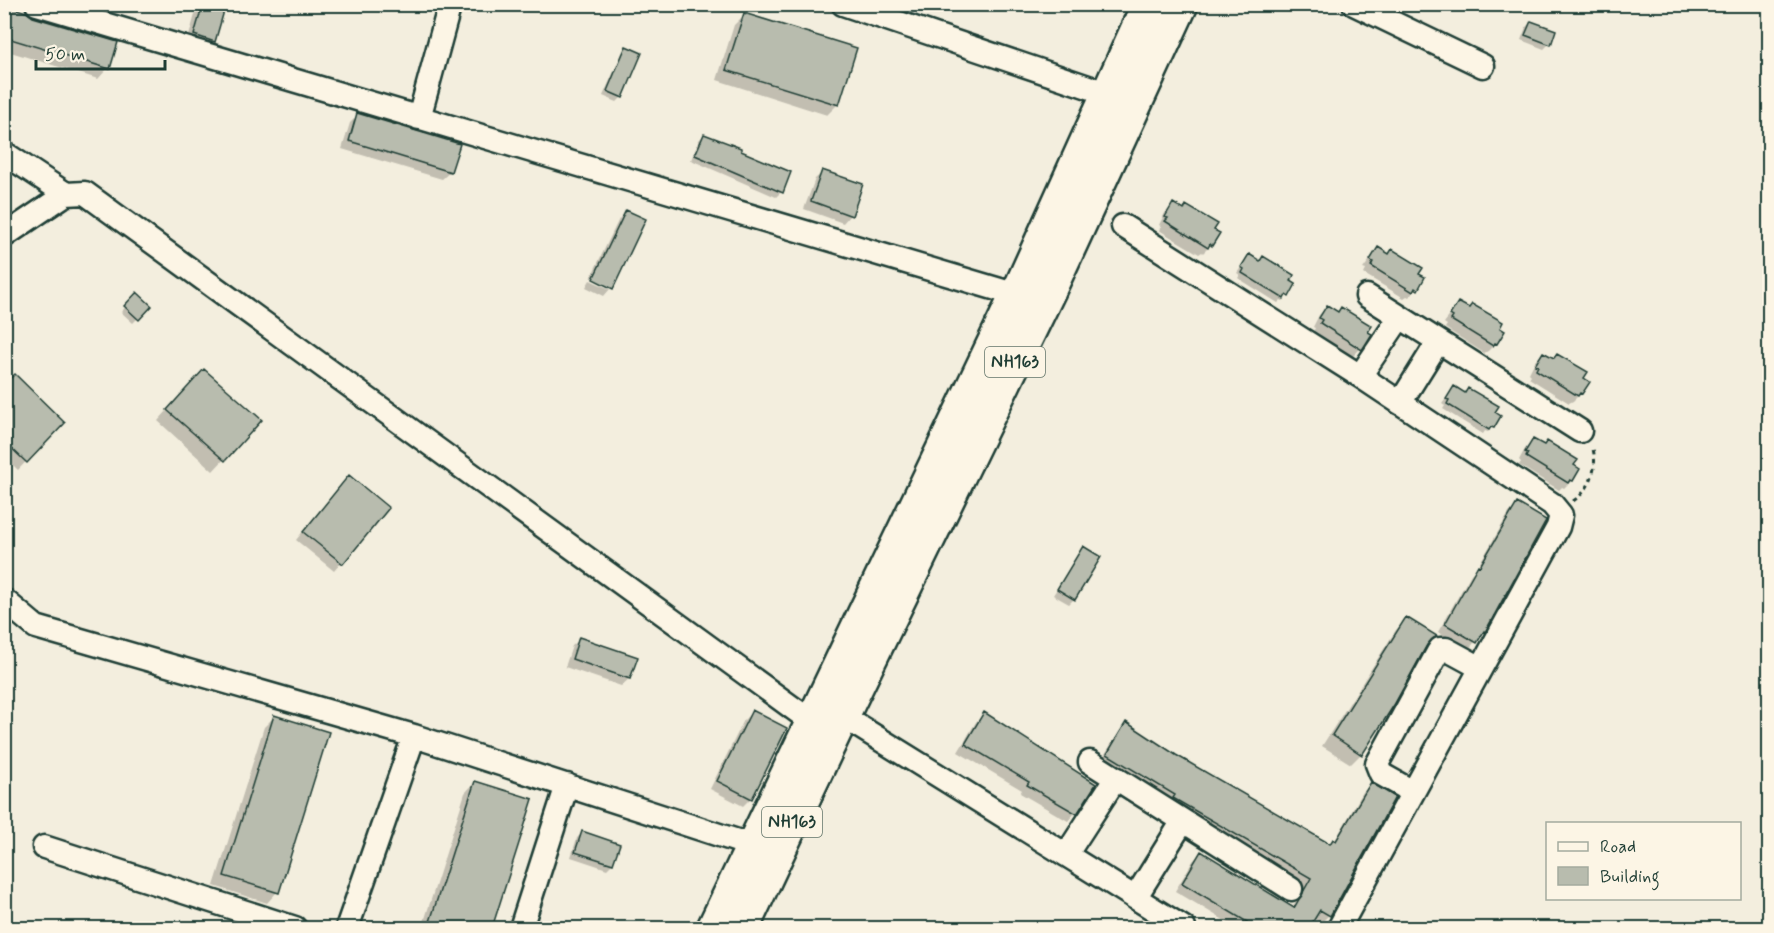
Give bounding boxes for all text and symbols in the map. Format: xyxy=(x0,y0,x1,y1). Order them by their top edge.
scale bar xyxy=(36,33,165,71)
text: 50 m xyxy=(45,43,85,67)
road number: NH163 xyxy=(985,347,1045,377)
road number: NH163 xyxy=(762,807,822,837)
legend xyxy=(1546,822,1741,900)
text: Road xyxy=(1600,835,1636,859)
text: Building xyxy=(1600,865,1660,891)

